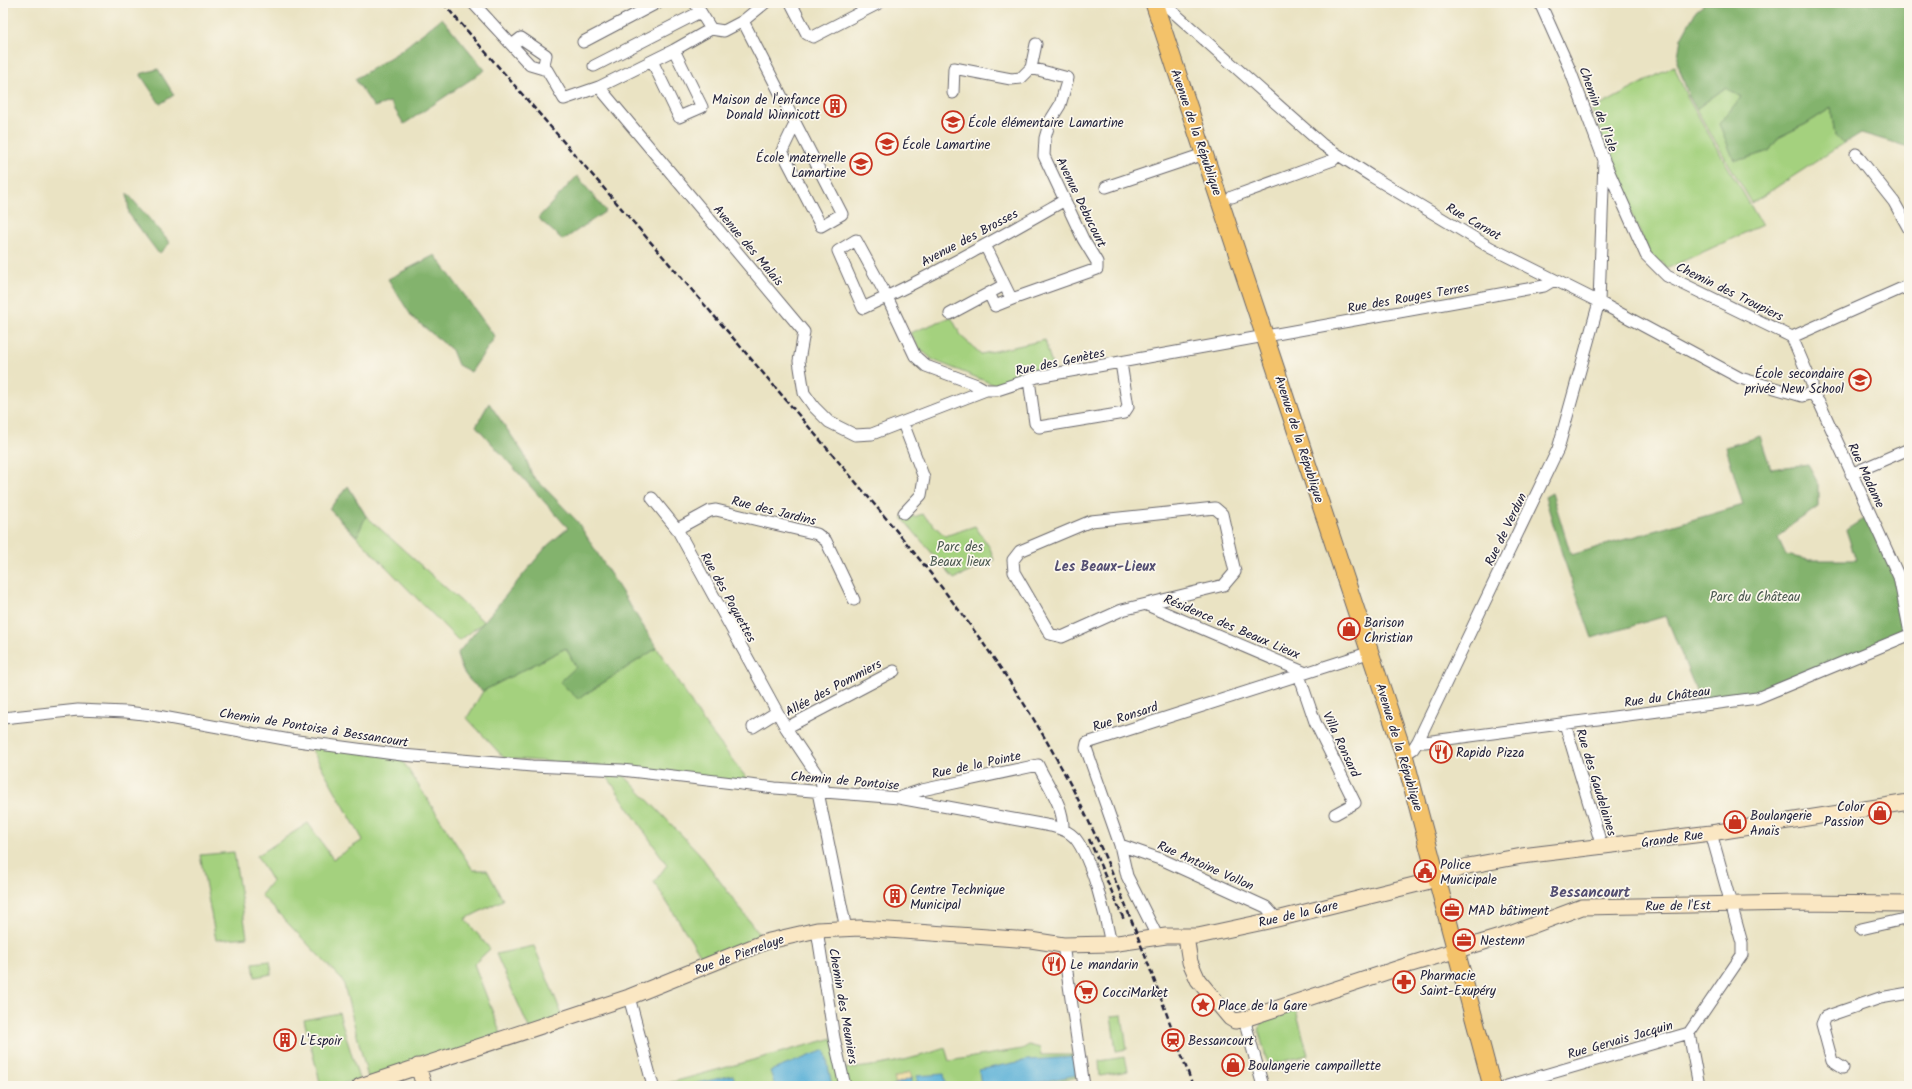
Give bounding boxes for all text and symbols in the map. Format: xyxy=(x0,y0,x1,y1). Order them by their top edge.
street label: Chemin de l’Isle xyxy=(1572,64,1623,155)
street label: Avenue de la République xyxy=(1164,66,1227,199)
place label: Maison de l'enfance Donald Winnicott xyxy=(712,90,821,126)
building icon: Maison de l'enfance Donald Winnicott xyxy=(822,93,848,119)
school or university icon: École élémentaire Lamartine xyxy=(940,109,966,135)
place label: École élémentaire Lamartine xyxy=(968,113,1124,134)
school or university icon: École Lamartine xyxy=(874,131,900,157)
place label: École Lamartine xyxy=(902,135,991,156)
place label: École maternelle Lamartine xyxy=(756,148,846,184)
school or university icon: École maternelle Lamartine xyxy=(848,151,874,177)
street label: Avenue Debucourt xyxy=(1050,154,1112,252)
street label: Rue Carnot xyxy=(1442,198,1506,247)
street label: Avenue des Malais xyxy=(707,201,789,292)
street label: Avenue des Brosses xyxy=(917,204,1023,273)
street label: Chemin des Troupiers xyxy=(1672,257,1787,328)
street label: Rue des Rouges Terres xyxy=(1346,277,1471,320)
street label: Rue des Genètes xyxy=(1014,343,1107,382)
place label: École secondaire privée New School xyxy=(1744,364,1844,400)
school or university icon: École secondaire privée New School xyxy=(1847,367,1873,393)
street label: Avenue de la République xyxy=(1268,373,1329,506)
street label: Rue Madame xyxy=(1841,439,1890,512)
street label: Rue de Verdun xyxy=(1480,489,1533,570)
street label: Rue des Jardins xyxy=(729,491,819,532)
park label: Parc des Beaux lieux xyxy=(929,537,991,573)
street label: Rue des Poquettes xyxy=(694,549,761,647)
district label: Les Beaux-Lieux xyxy=(1054,556,1156,578)
park label: Parc du Château xyxy=(1710,587,1801,608)
street label: Résidence des Beaux Lieux xyxy=(1160,589,1303,666)
place label: Barison Christian xyxy=(1364,613,1413,649)
shop icon: Barison Christian xyxy=(1336,616,1362,642)
street label: Allée des Pommiers xyxy=(782,654,886,723)
street label: Avenue de la République xyxy=(1369,681,1428,814)
street label: Rue du Château xyxy=(1623,681,1712,714)
street label: Rue Ronsard xyxy=(1090,697,1161,738)
street label: Chemin de Pontoise à Bessancourt xyxy=(218,703,411,754)
street label: Villa Ronsard xyxy=(1316,708,1365,781)
street label: Rue des Gaudelaines xyxy=(1569,726,1622,839)
restaurant icon: Rapido Pizza xyxy=(1428,739,1454,765)
place label: Rapido Pizza xyxy=(1456,743,1524,764)
street label: Rue de la Pointe xyxy=(930,746,1023,785)
street label: Chemin de Pontoise xyxy=(790,766,900,797)
place label: Color Passion xyxy=(1824,797,1865,833)
shop icon: Color Passion xyxy=(1867,800,1893,826)
place label: Boulangerie Anaïs xyxy=(1750,806,1812,842)
shop icon: Boulangerie Anaïs xyxy=(1722,809,1748,835)
street label: Grande Rue xyxy=(1640,825,1705,854)
street label: Rue Antoine Vollon xyxy=(1154,836,1257,897)
place label: Police Municipale xyxy=(1440,855,1497,891)
public building icon: Police Municipale xyxy=(1412,858,1438,884)
place label: Centre Technique Municipal xyxy=(910,880,1005,916)
district label: Bessancourt xyxy=(1550,881,1630,905)
building icon: Centre Technique Municipal xyxy=(882,883,908,909)
street label: Rue de la Gare xyxy=(1256,895,1340,934)
street label: Rue de l'Est xyxy=(1645,895,1712,918)
office icon: MAD bâtiment xyxy=(1439,897,1465,923)
place label: MAD bâtiment xyxy=(1468,901,1550,922)
office icon: Nestenn xyxy=(1451,927,1477,953)
street label: Rue de Pierrelaye xyxy=(692,929,787,981)
place label: Nestenn xyxy=(1480,931,1525,952)
street label: Chemin des Meuniers xyxy=(822,947,863,1066)
restaurant icon: Le mandarin xyxy=(1041,951,1067,977)
place label: Le mandarin xyxy=(1070,955,1139,976)
place label: Pharmacie Saint-Exupéry xyxy=(1420,966,1497,1002)
pharmacy icon: Pharmacie Saint-Exupéry xyxy=(1391,969,1417,995)
supermarket icon: CocciMarket xyxy=(1073,979,1099,1005)
place label: CocciMarket xyxy=(1102,983,1169,1004)
place icon: Place de la Gare xyxy=(1190,992,1216,1018)
place label: Place de la Gare xyxy=(1218,996,1308,1017)
street label: Rue Gervais Jacquin xyxy=(1565,1015,1676,1066)
building icon: L'Espoir xyxy=(272,1027,298,1053)
station icon: Bessancourt xyxy=(1160,1027,1186,1053)
place label: L'Espoir xyxy=(300,1031,342,1052)
place label: Bessancourt xyxy=(1188,1031,1254,1052)
shop icon: Boulangerie campaillette xyxy=(1220,1052,1246,1078)
place label: Boulangerie campaillette xyxy=(1248,1056,1381,1077)

